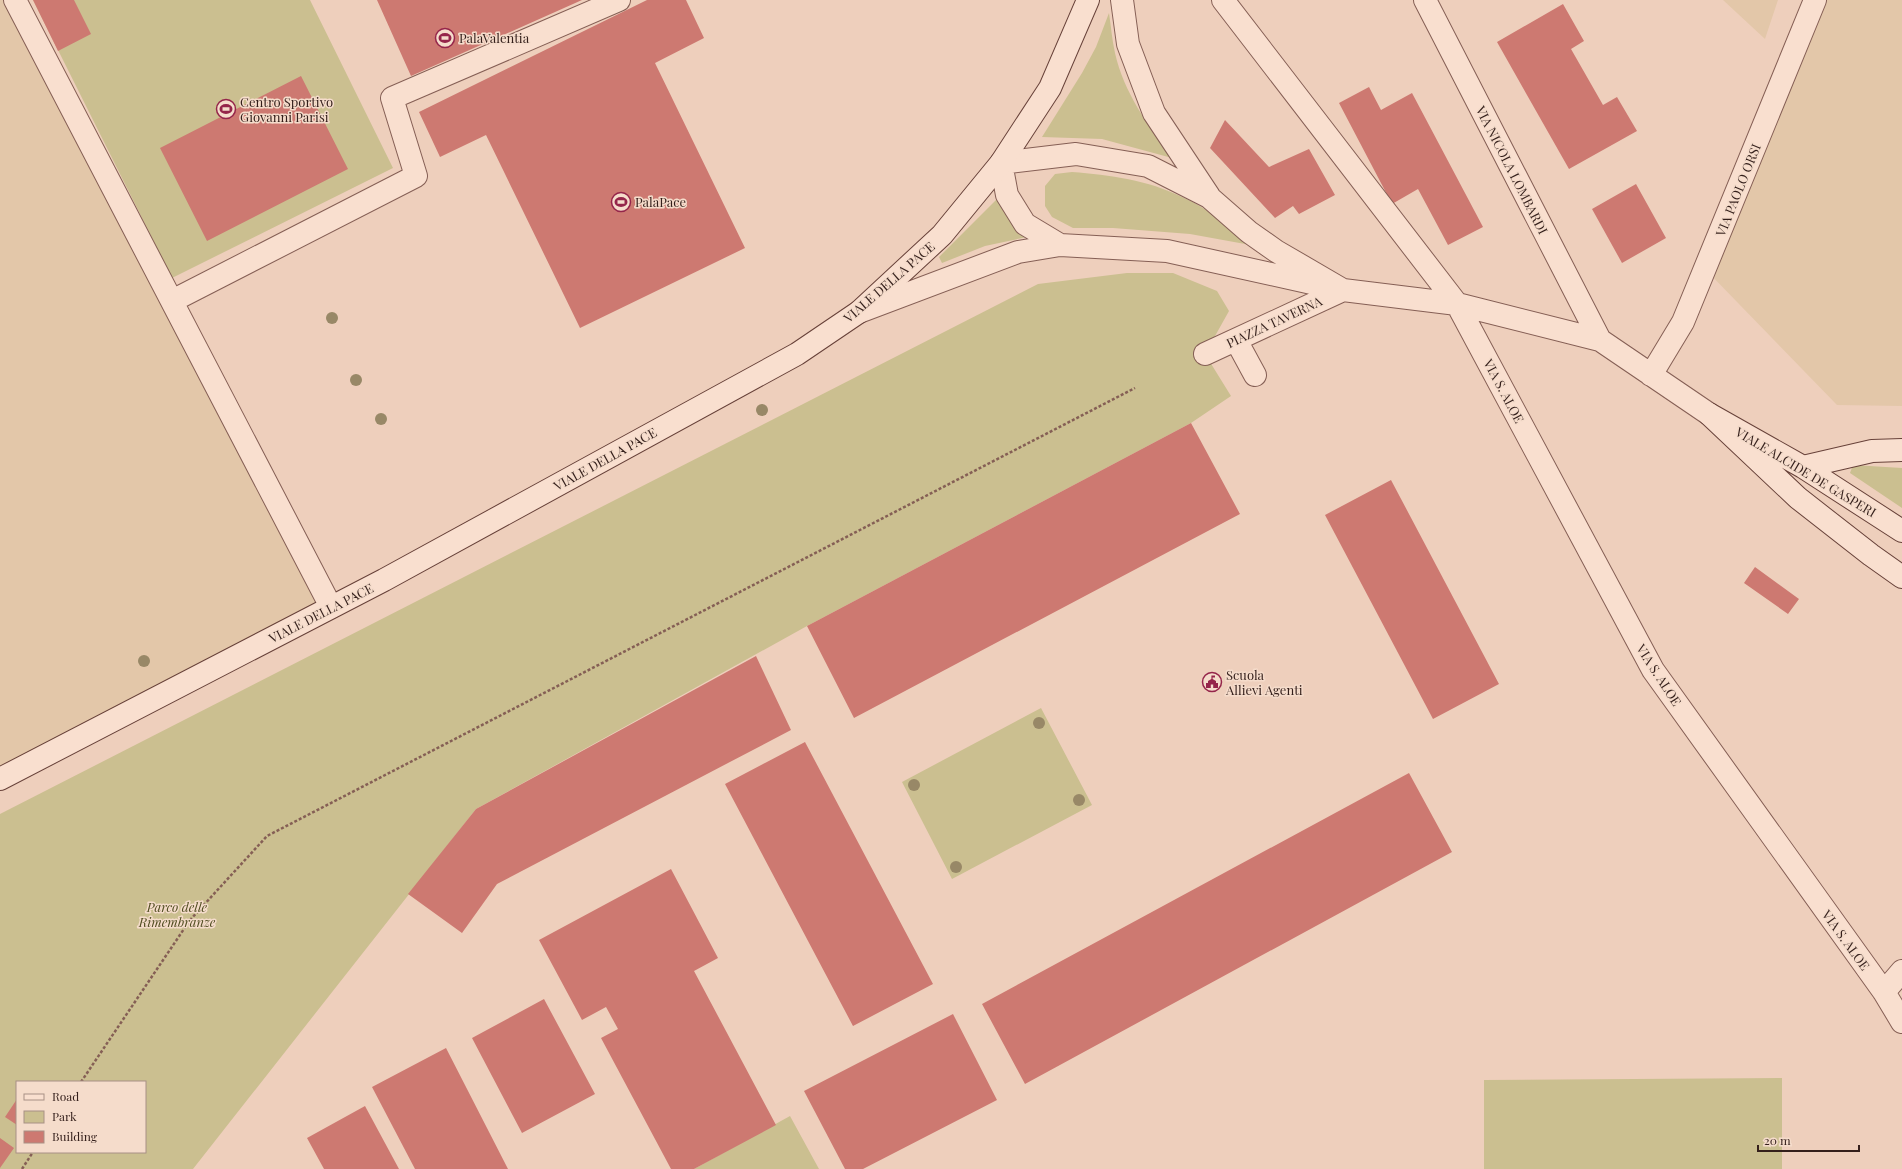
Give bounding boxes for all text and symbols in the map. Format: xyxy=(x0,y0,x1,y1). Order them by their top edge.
sports icon: PalaValentia xyxy=(434,27,456,49)
place label: PalaValentia xyxy=(459,29,530,46)
place label: Centro Sportivo Giovanni Parisi xyxy=(240,93,333,125)
sports icon: Centro Sportivo Giovanni Parisi xyxy=(215,98,237,120)
street label: VIA NICOLA LOMBARDI xyxy=(1472,102,1552,237)
street label: VIA PAOLO ORSI xyxy=(1711,141,1764,240)
sports icon: PalaPace xyxy=(610,191,632,213)
place label: PalaPace xyxy=(635,193,686,210)
street label: VIALE DELLA PACE xyxy=(839,237,938,326)
street label: PIAZZA TAVERNA xyxy=(1223,292,1325,351)
street label: VIA S. ALOE xyxy=(1480,355,1528,426)
street label: VIALE ALCIDE DE GASPERI xyxy=(1732,422,1880,520)
street label: VIALE DELLA PACE xyxy=(549,423,659,494)
street label: VIALE DELLA PACE xyxy=(265,579,376,647)
street label: VIA S. ALOE xyxy=(1633,640,1686,709)
place label: Scuola Allievi Agenti xyxy=(1225,666,1303,698)
public building icon: Scuola Allievi Agenti xyxy=(1201,671,1223,693)
park label: Parco delle Rimembranze xyxy=(138,898,216,930)
street label: VIA S. ALOE xyxy=(1818,906,1874,973)
legend xyxy=(16,1081,146,1153)
text: Road xyxy=(52,1088,79,1104)
text: Park xyxy=(52,1108,77,1124)
scale bar xyxy=(1758,1127,1859,1153)
text: Building xyxy=(52,1128,98,1144)
text: 20 m xyxy=(1764,1132,1791,1148)

